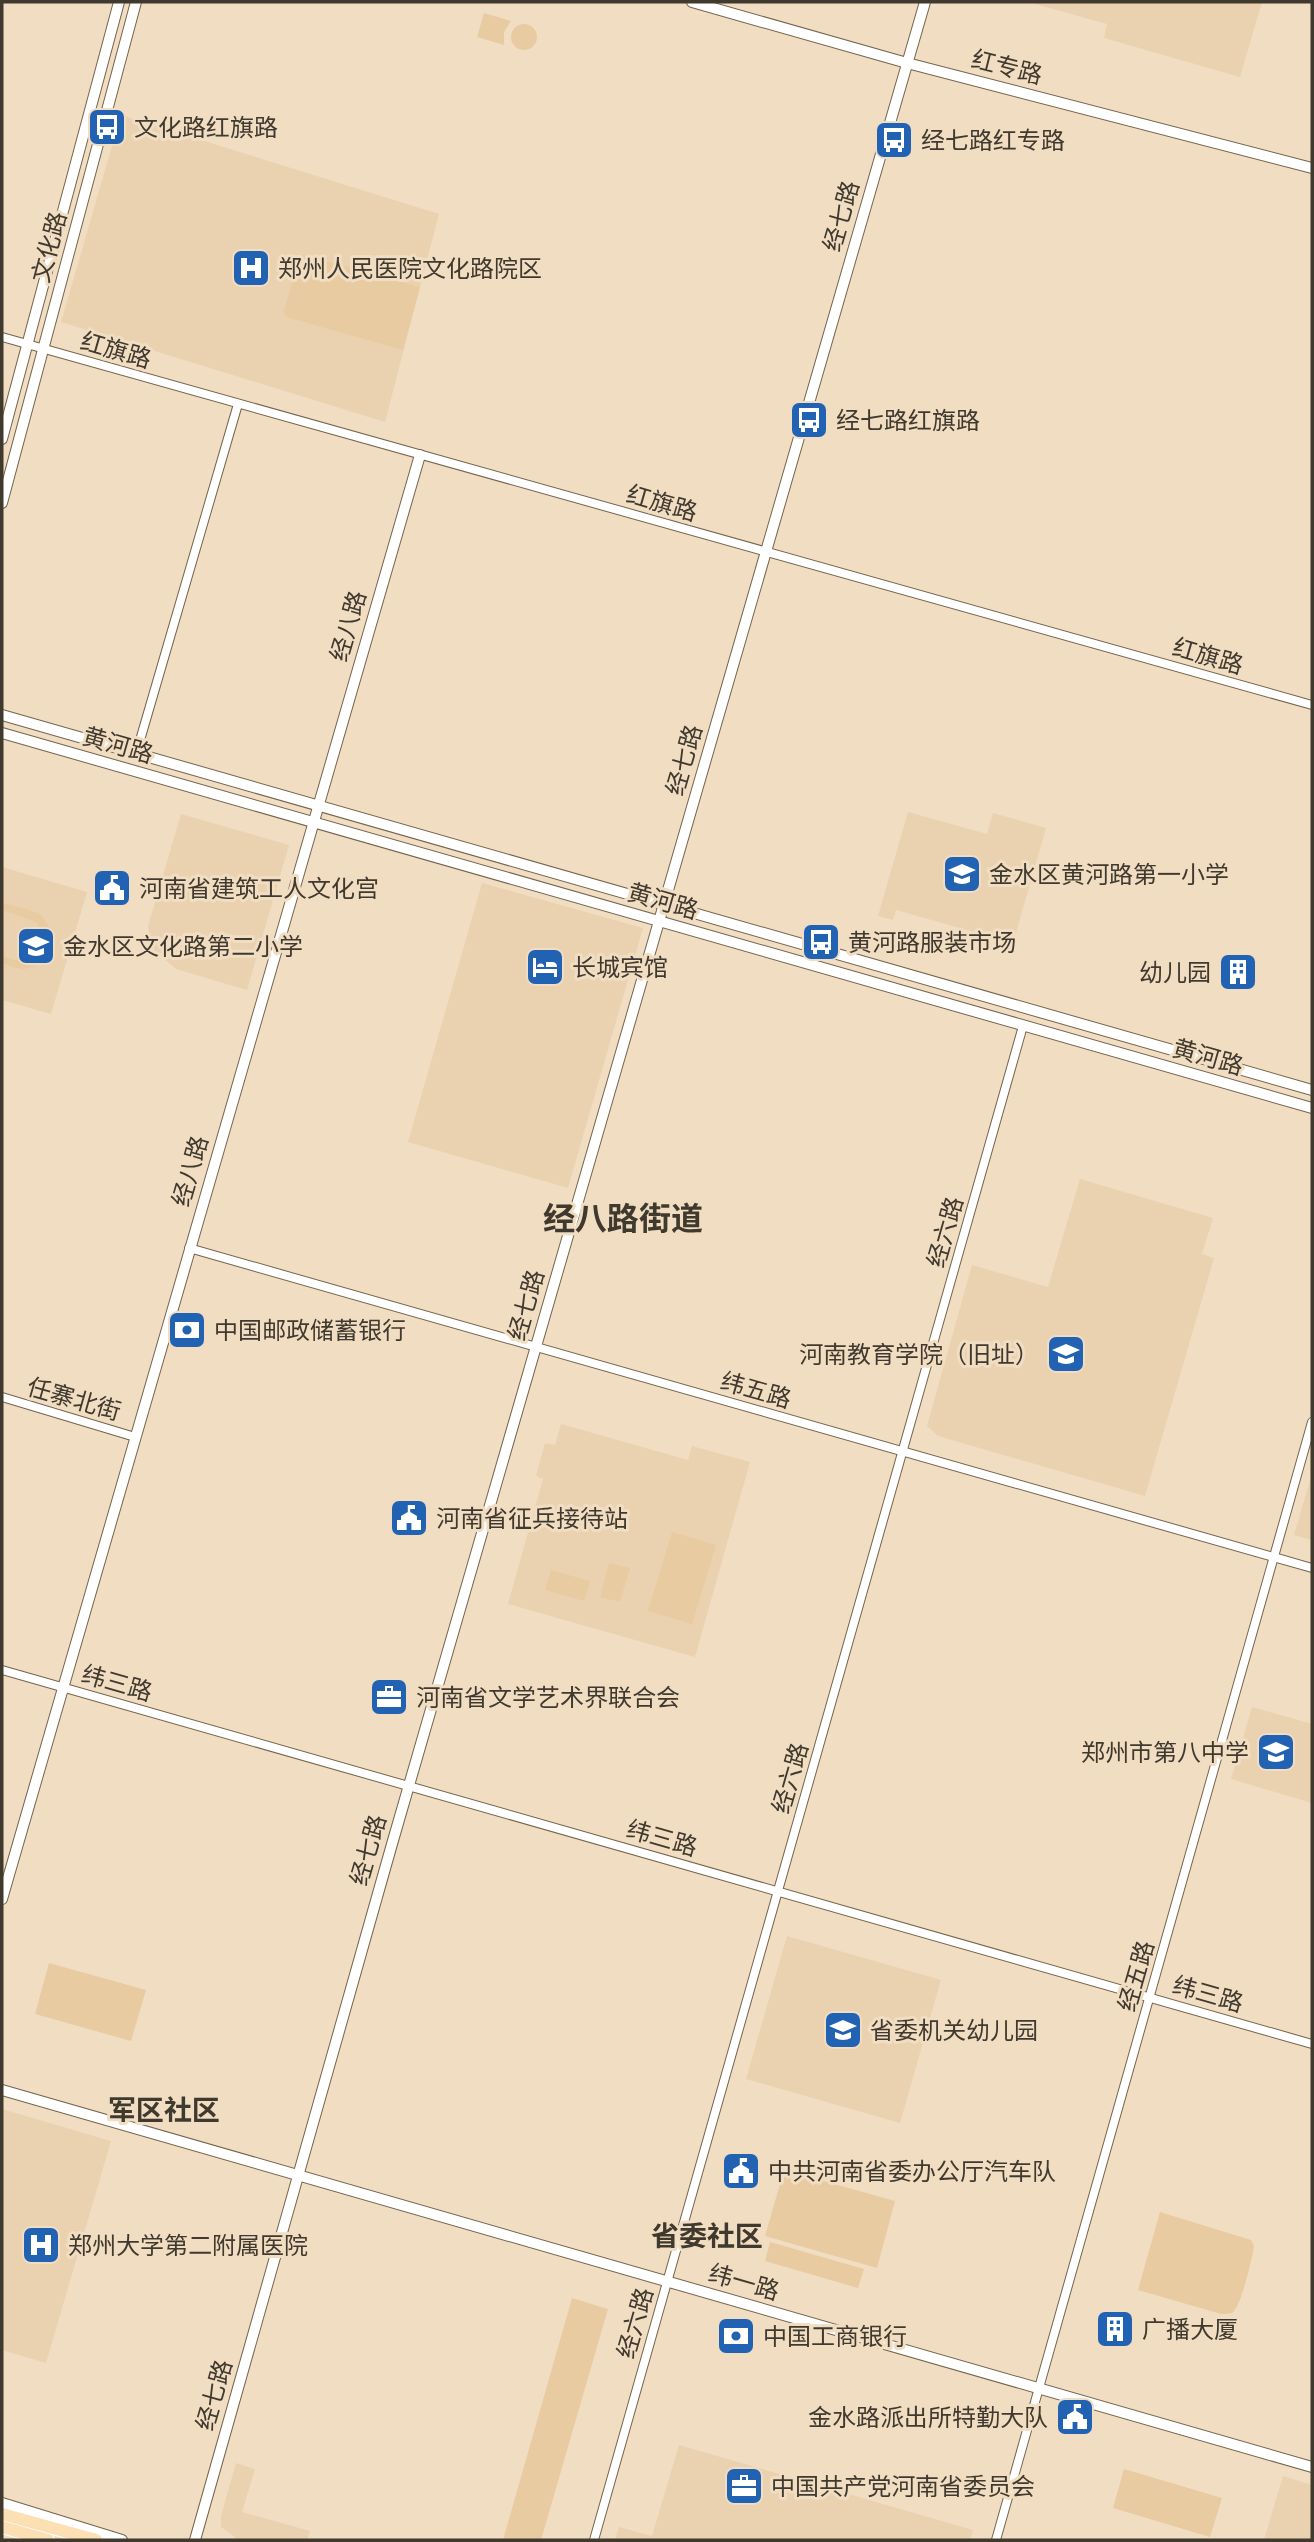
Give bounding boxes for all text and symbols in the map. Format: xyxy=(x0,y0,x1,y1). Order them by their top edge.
street label: 红专路 xyxy=(968,42,1046,92)
bus stop icon: 文化路红旗路 xyxy=(86,106,128,148)
place label: 文化路红旗路 xyxy=(134,111,278,144)
bus stop icon: 经七路红专路 xyxy=(873,119,915,161)
place label: 经七路红专路 xyxy=(921,124,1065,157)
street label: 经七路 xyxy=(815,177,867,255)
street label: 文化路 xyxy=(24,208,74,286)
hospital icon: 郑州人民医院文化路院区 xyxy=(230,247,272,289)
place label: 郑州人民医院文化路院区 xyxy=(278,252,542,285)
street label: 红旗路 xyxy=(77,324,155,376)
bus stop icon: 经七路红旗路 xyxy=(788,399,830,441)
place label: 经七路红旗路 xyxy=(836,404,980,437)
street label: 红旗路 xyxy=(623,477,701,529)
street label: 经八路 xyxy=(322,587,374,665)
street label: 红旗路 xyxy=(1169,630,1247,682)
street label: 黄河路 xyxy=(79,719,157,771)
street label: 经七路 xyxy=(658,721,710,799)
school or university icon: 金水区黄河路第一小学 xyxy=(941,853,983,895)
place label: 金水区黄河路第一小学 xyxy=(989,858,1229,891)
public building icon: 河南省建筑工人文化宫 xyxy=(91,867,133,909)
place label: 河南省建筑工人文化宫 xyxy=(139,872,379,905)
street label: 黄河路 xyxy=(624,875,702,927)
bus stop icon: 黄河路服装市场 xyxy=(800,921,842,963)
school or university icon: 金水区文化路第二小学 xyxy=(15,925,57,967)
place label: 黄河路服装市场 xyxy=(848,926,1016,959)
place label: 金水区文化路第二小学 xyxy=(63,930,303,963)
hotel icon: 长城宾馆 xyxy=(524,946,566,988)
place label: 长城宾馆 xyxy=(572,951,668,984)
building icon: 幼儿园 xyxy=(1217,951,1259,993)
place label: 幼儿园 xyxy=(1139,956,1211,989)
street label: 黄河路 xyxy=(1169,1031,1247,1083)
street label: 经八路 xyxy=(164,1132,216,1210)
street label: 经六路 xyxy=(919,1193,971,1271)
district label: 经八路街道 xyxy=(543,1196,703,1241)
street label: 经七路 xyxy=(500,1266,552,1344)
bank icon: 中国邮政储蓄银行 xyxy=(166,1309,208,1351)
place label: 中国邮政储蓄银行 xyxy=(214,1314,406,1347)
school or university icon: 河南教育学院（旧址） xyxy=(1045,1333,1087,1375)
place label: 河南教育学院（旧址） xyxy=(799,1338,1039,1371)
street label: 纬五路 xyxy=(717,1364,795,1416)
street label: 任寨北街 xyxy=(23,1370,125,1428)
public building icon: 河南省征兵接待站 xyxy=(388,1497,430,1539)
place label: 河南省征兵接待站 xyxy=(436,1502,628,1535)
street label: 纬三路 xyxy=(78,1657,156,1709)
office icon: 河南省文学艺术界联合会 xyxy=(368,1676,410,1718)
place label: 河南省文学艺术界联合会 xyxy=(416,1681,680,1714)
school or university icon: 郑州市第八中学 xyxy=(1255,1731,1297,1773)
place label: 郑州市第八中学 xyxy=(1081,1736,1249,1769)
street label: 经六路 xyxy=(764,1739,816,1817)
street label: 经七路 xyxy=(342,1811,394,1889)
street label: 纬三路 xyxy=(623,1812,701,1864)
street label: 经五路 xyxy=(1110,1937,1162,2015)
street label: 纬三路 xyxy=(1169,1968,1247,2020)
school or university icon: 省委机关幼儿园 xyxy=(822,2009,864,2051)
place label: 省委机关幼儿园 xyxy=(870,2014,1038,2047)
district label: 军区社区 xyxy=(108,2091,220,2130)
public building icon: 中共河南省委办公厅汽车队 xyxy=(720,2150,762,2192)
place label: 中共河南省委办公厅汽车队 xyxy=(768,2155,1056,2188)
district label: 省委社区 xyxy=(651,2217,763,2256)
hospital icon: 郑州大学第二附属医院 xyxy=(20,2224,62,2266)
place label: 郑州大学第二附属医院 xyxy=(68,2229,308,2262)
street label: 纬一路 xyxy=(705,2256,783,2308)
street label: 经六路 xyxy=(609,2284,661,2362)
building icon: 广播大厦 xyxy=(1094,2308,1136,2350)
place label: 广播大厦 xyxy=(1142,2313,1238,2346)
bank icon: 中国工商银行 xyxy=(715,2315,757,2357)
place label: 中国工商银行 xyxy=(763,2320,907,2353)
street label: 经七路 xyxy=(188,2356,240,2434)
public building icon: 金水路派出所特勤大队 xyxy=(1054,2396,1096,2438)
place label: 金水路派出所特勤大队 xyxy=(808,2401,1048,2434)
office icon: 中国共产党河南省委员会 xyxy=(723,2465,765,2507)
place label: 中国共产党河南省委员会 xyxy=(771,2470,1035,2503)

